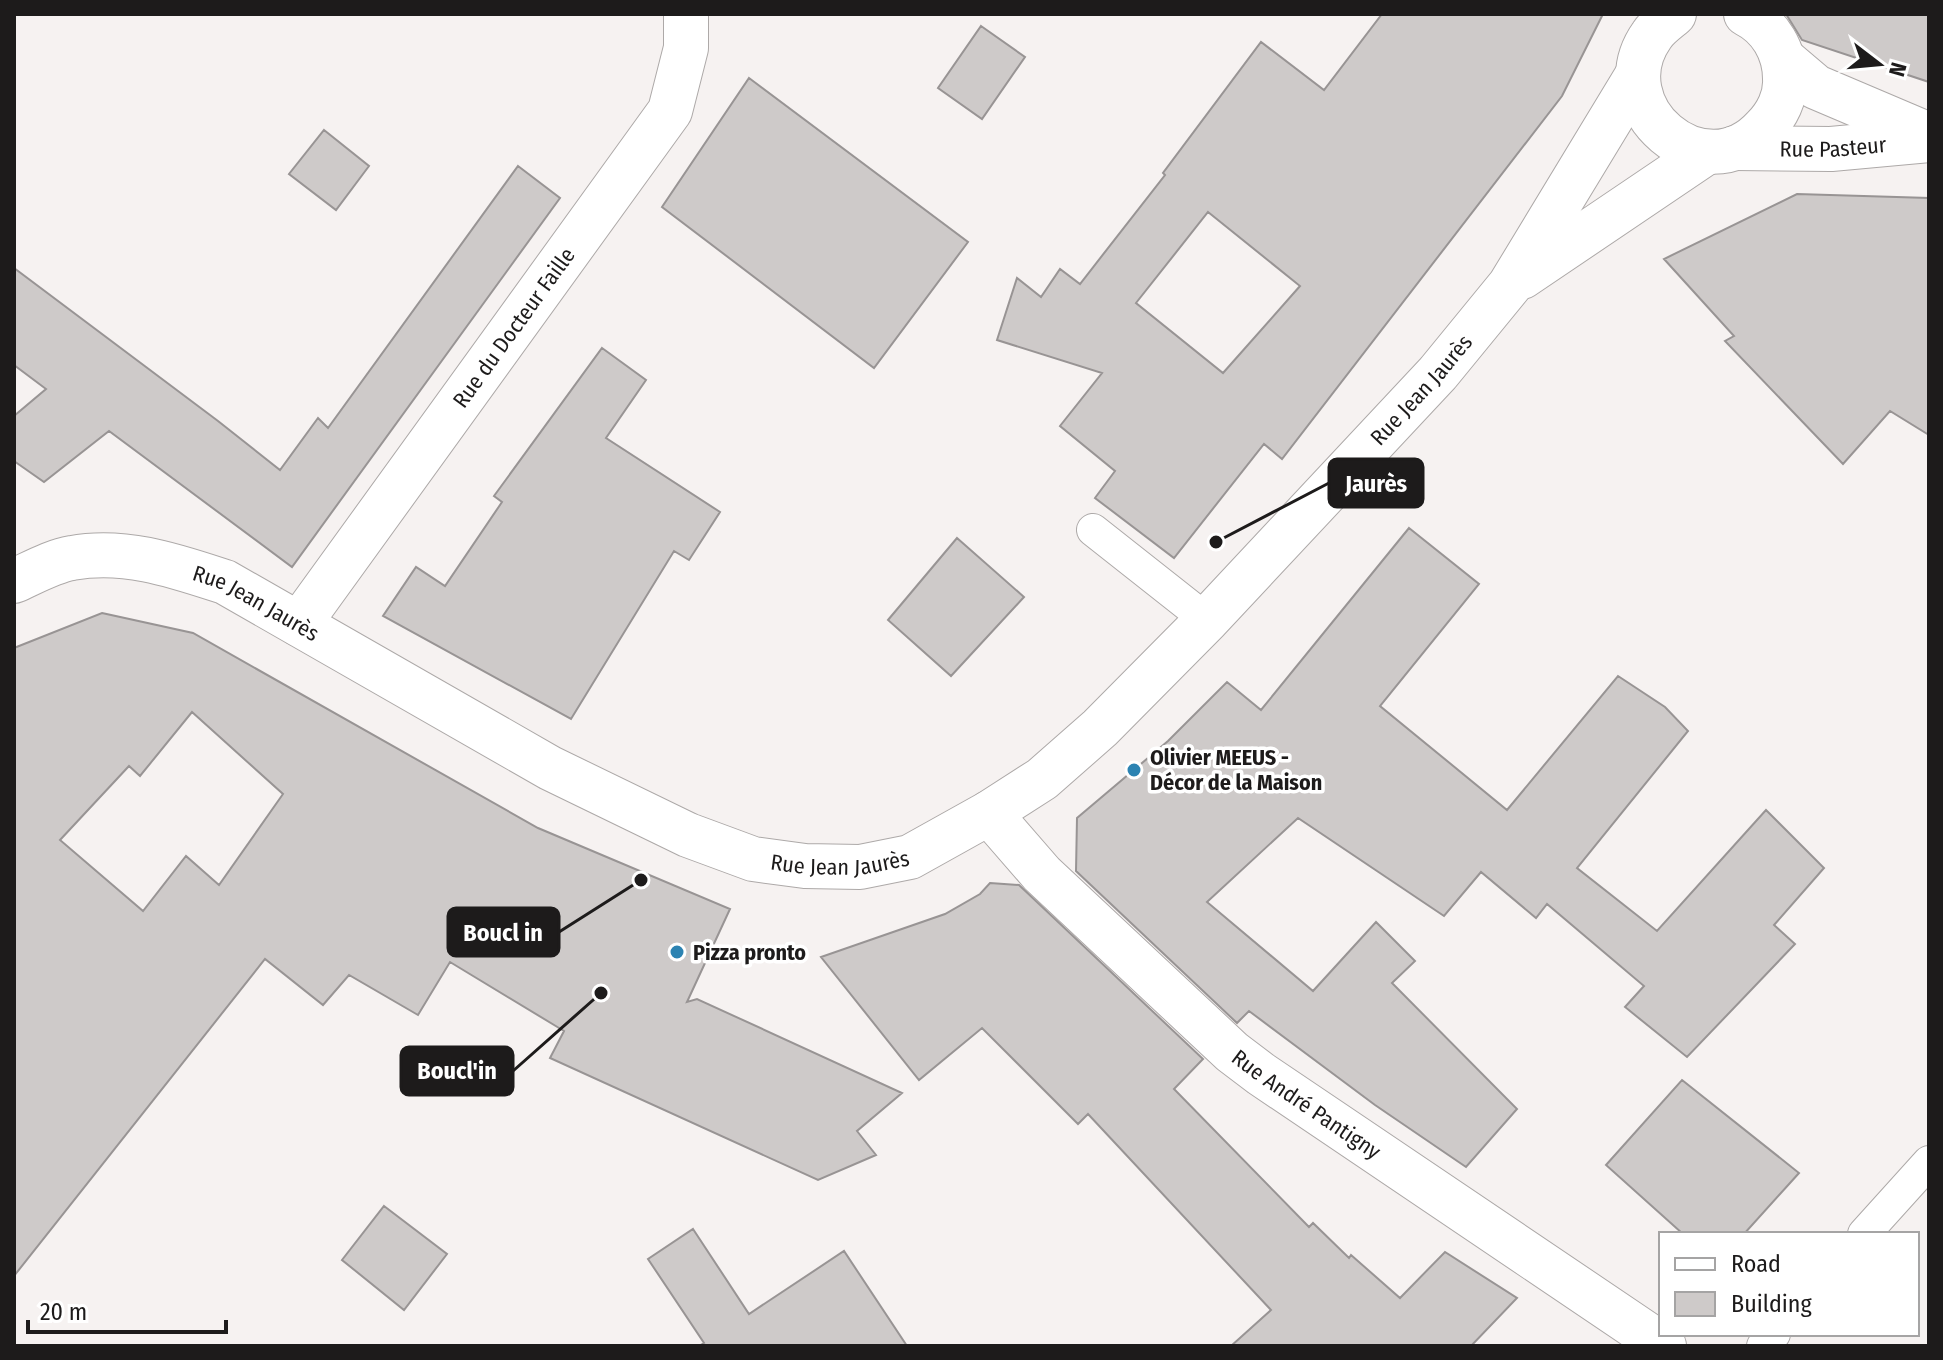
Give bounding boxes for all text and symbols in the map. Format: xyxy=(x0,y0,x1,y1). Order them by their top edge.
north arrow xyxy=(1839,24,1919,104)
text: N xyxy=(1883,59,1913,79)
street label: Rue Pasteur xyxy=(1779,131,1888,163)
street label: Rue du Docteur Faille xyxy=(447,242,581,413)
street label: Rue Jean Jaurès xyxy=(1365,329,1478,451)
callout: Jaurès xyxy=(1329,459,1423,507)
text: Jaurès xyxy=(1344,470,1408,498)
street label: Rue Jean Jaurès xyxy=(189,559,324,647)
place label: Olivier MEEUS - Décor de la Maison xyxy=(1150,744,1322,796)
marker: Olivier MEEUS - Décor de la Maison xyxy=(1125,761,1143,779)
street label: Rue Jean Jaurès xyxy=(769,844,912,881)
callout: Boucl in xyxy=(448,908,559,956)
text: Boucl in xyxy=(463,919,543,947)
place label: Pizza pronto xyxy=(693,939,806,966)
marker: Pizza pronto xyxy=(668,943,686,961)
street label: Rue André Pantigny xyxy=(1226,1044,1386,1165)
callout: Boucl'in xyxy=(401,1047,513,1095)
text: Boucl'in xyxy=(417,1057,497,1085)
legend xyxy=(1659,1232,1919,1336)
text: Road xyxy=(1731,1250,1781,1278)
scale bar xyxy=(28,1284,226,1334)
text: Building xyxy=(1731,1290,1813,1318)
text: 20 m xyxy=(40,1298,87,1326)

